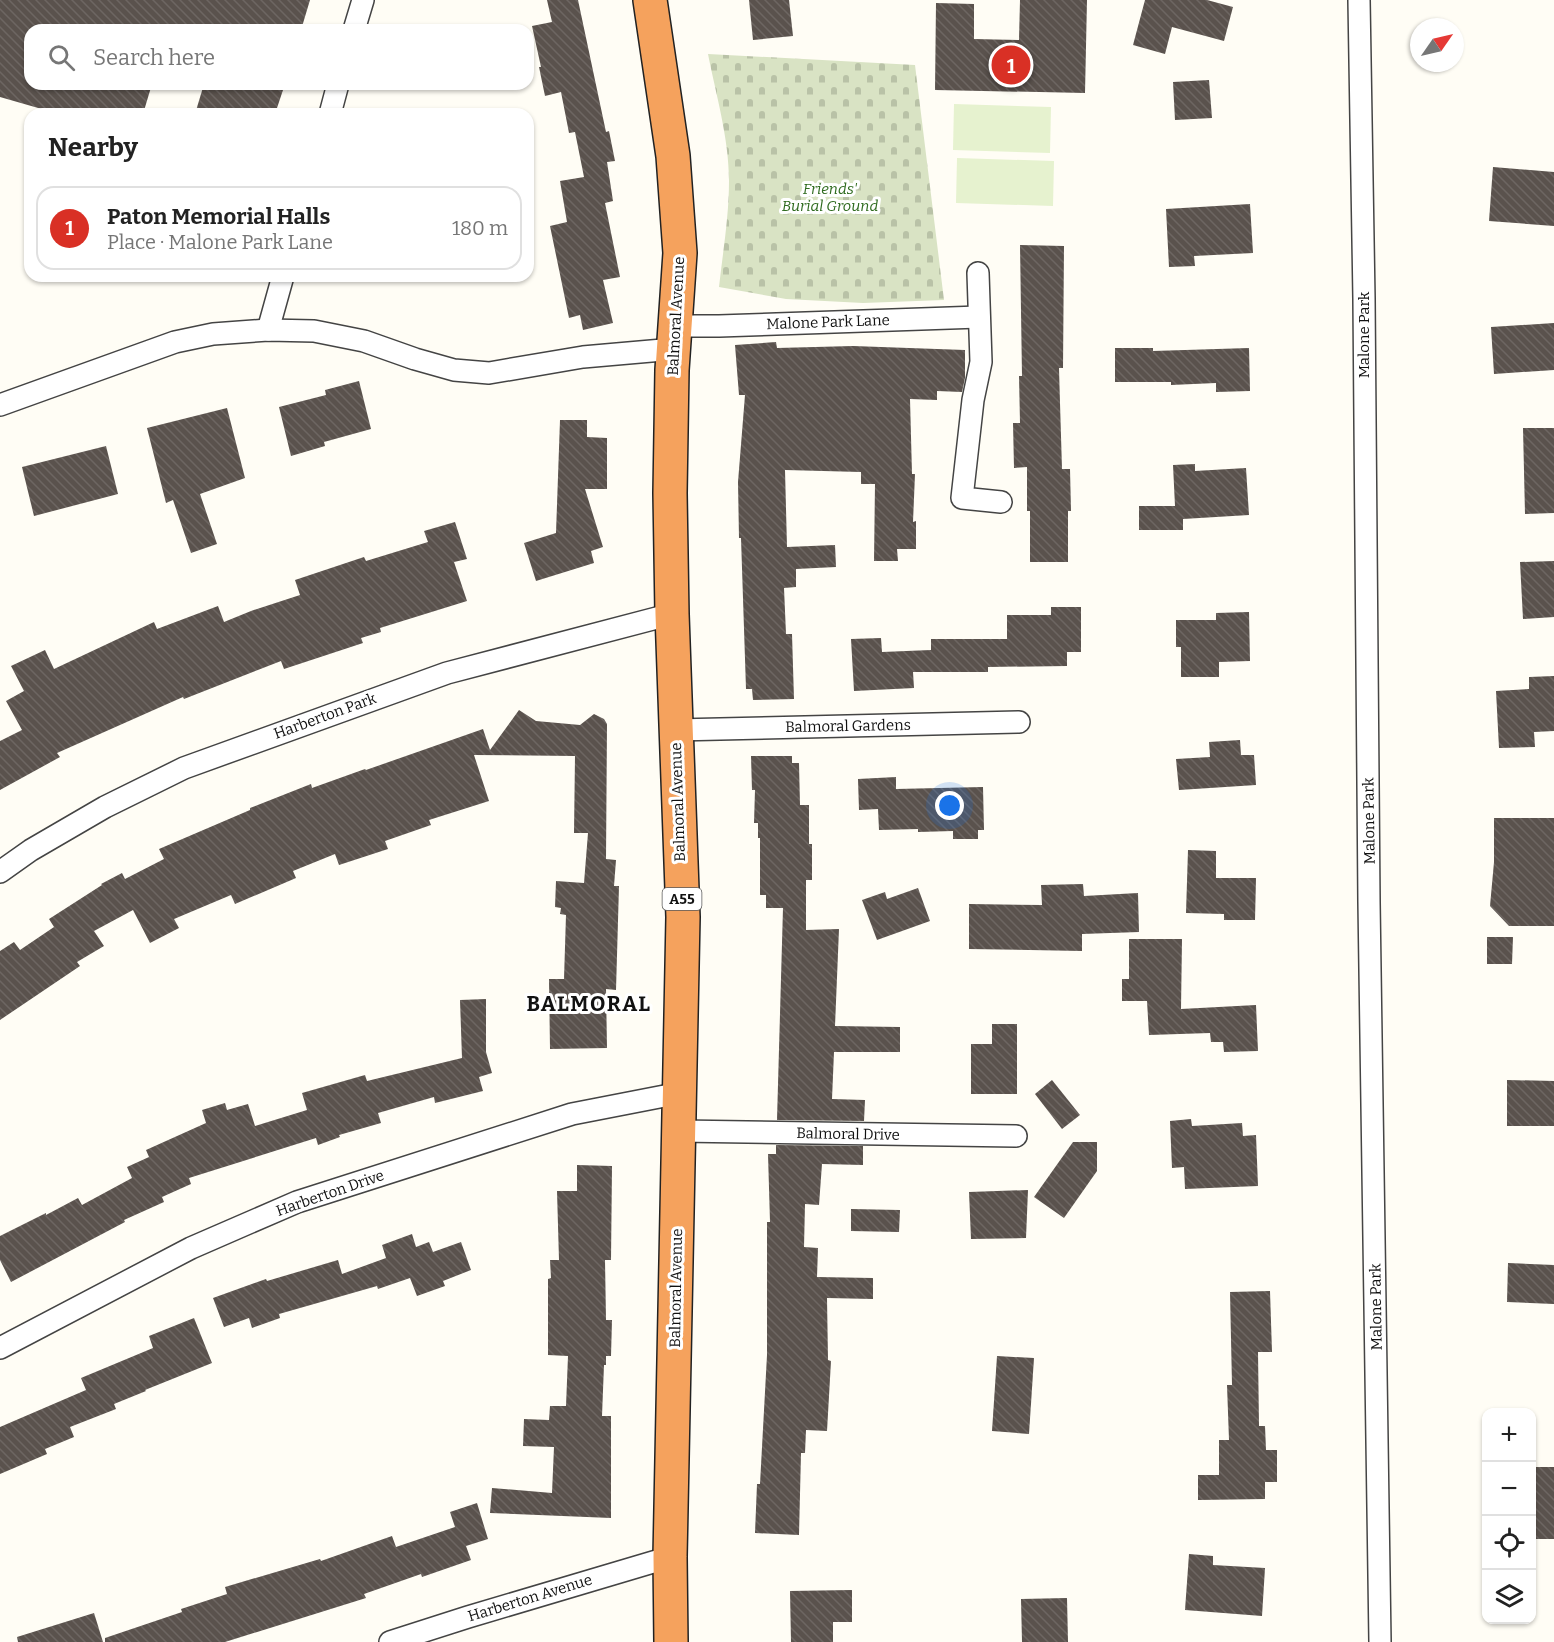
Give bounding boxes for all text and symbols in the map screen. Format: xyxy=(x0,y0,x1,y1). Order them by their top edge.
north arrow xyxy=(1410,18,1464,72)
search box xyxy=(24,24,534,90)
icon: search xyxy=(45,41,78,74)
pin: 1 xyxy=(992,42,1030,88)
text: Search here xyxy=(93,44,215,71)
text: Nearby xyxy=(48,132,138,163)
park label: Friends' Burial Ground xyxy=(782,180,878,215)
text: Paton Memorial Halls xyxy=(107,203,330,230)
text: 1 xyxy=(65,216,74,240)
text: 180 m xyxy=(452,216,508,240)
text: Place · Malone Park Lane xyxy=(107,230,333,254)
street label: Balmoral Avenue xyxy=(664,256,688,376)
street label: Malone Park xyxy=(1355,291,1373,378)
street label: Malone Park Lane xyxy=(766,311,890,333)
street label: Harberton Park xyxy=(271,689,379,743)
street label: Balmoral Gardens xyxy=(785,716,911,736)
street label: Balmoral Avenue xyxy=(667,742,689,862)
street label: Malone Park xyxy=(1359,777,1379,864)
your location xyxy=(935,791,964,820)
road number: A55 xyxy=(662,888,702,910)
district label: BALMORAL xyxy=(526,991,652,1017)
street label: Balmoral Drive xyxy=(796,1124,900,1144)
street label: Harberton Drive xyxy=(274,1166,386,1220)
street label: Balmoral Avenue xyxy=(666,1228,686,1348)
street label: Malone Park xyxy=(1366,1263,1386,1350)
map controls xyxy=(1482,1408,1536,1624)
button: + xyxy=(1482,1408,1536,1462)
button: − xyxy=(1482,1462,1536,1516)
button: locate xyxy=(1482,1516,1536,1570)
button: layers xyxy=(1482,1570,1536,1624)
street label: Harberton Avenue xyxy=(466,1571,594,1625)

